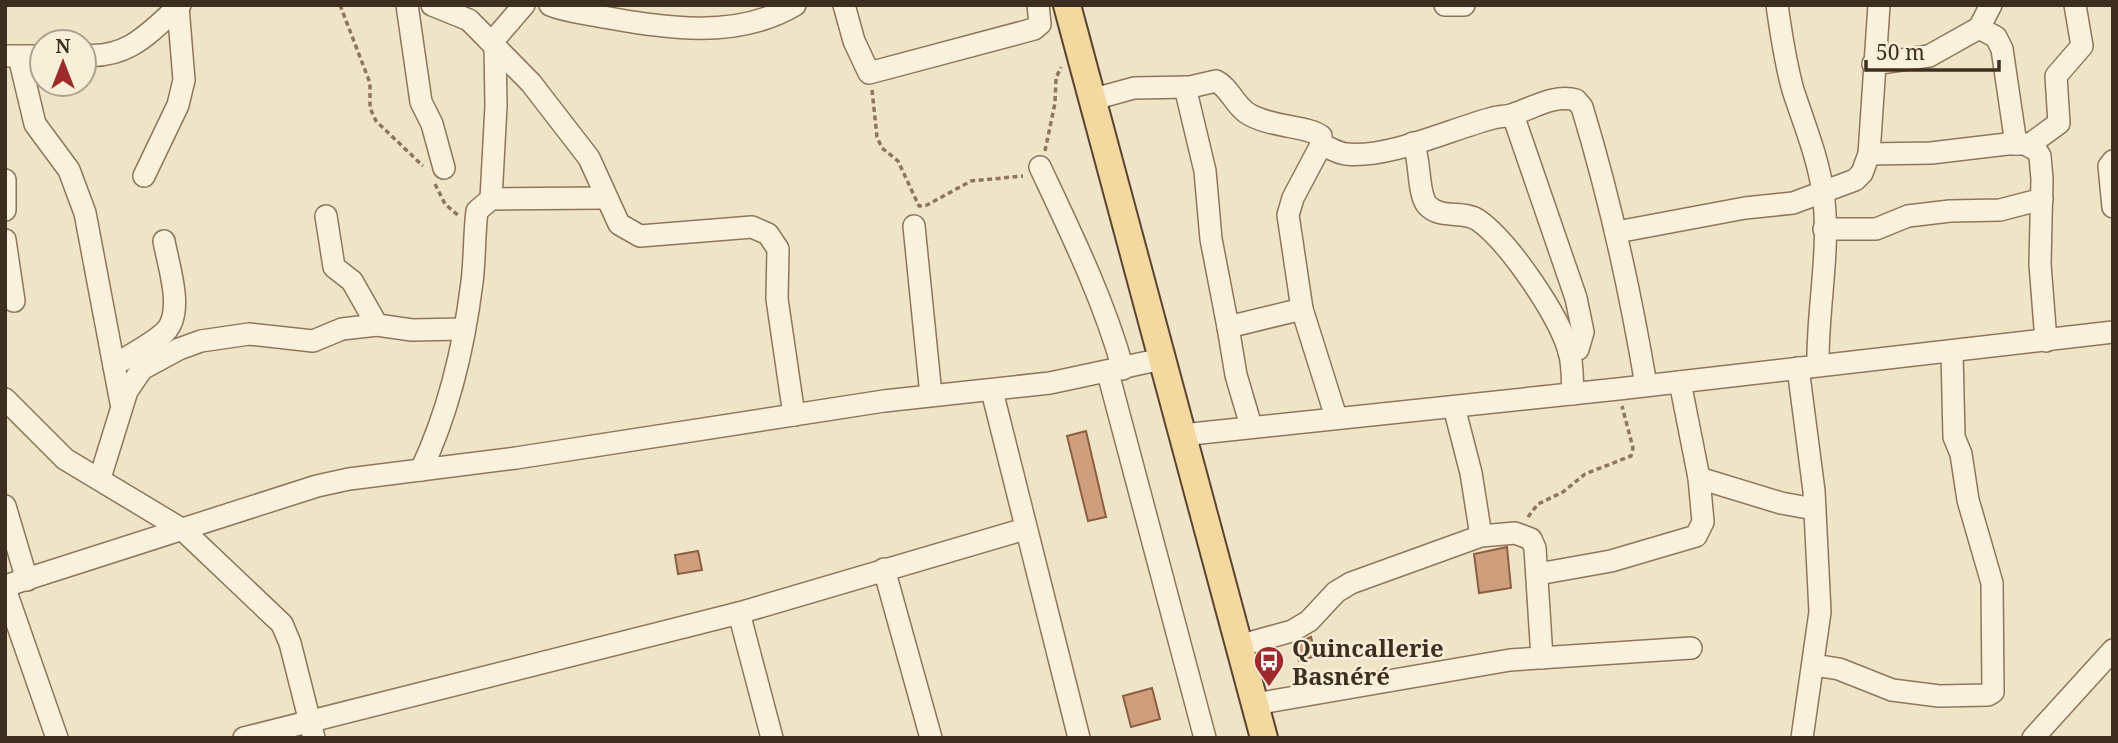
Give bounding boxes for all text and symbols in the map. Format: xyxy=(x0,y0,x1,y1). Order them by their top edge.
north arrow xyxy=(28,28,98,98)
scale bar xyxy=(1866,28,1999,72)
text: N xyxy=(56,33,71,59)
text: 50 m xyxy=(1876,38,1925,66)
place label: Quincallerie Basnéré xyxy=(1292,631,1444,692)
bus stop icon: Quincallerie Basnéré xyxy=(1252,644,1286,688)

